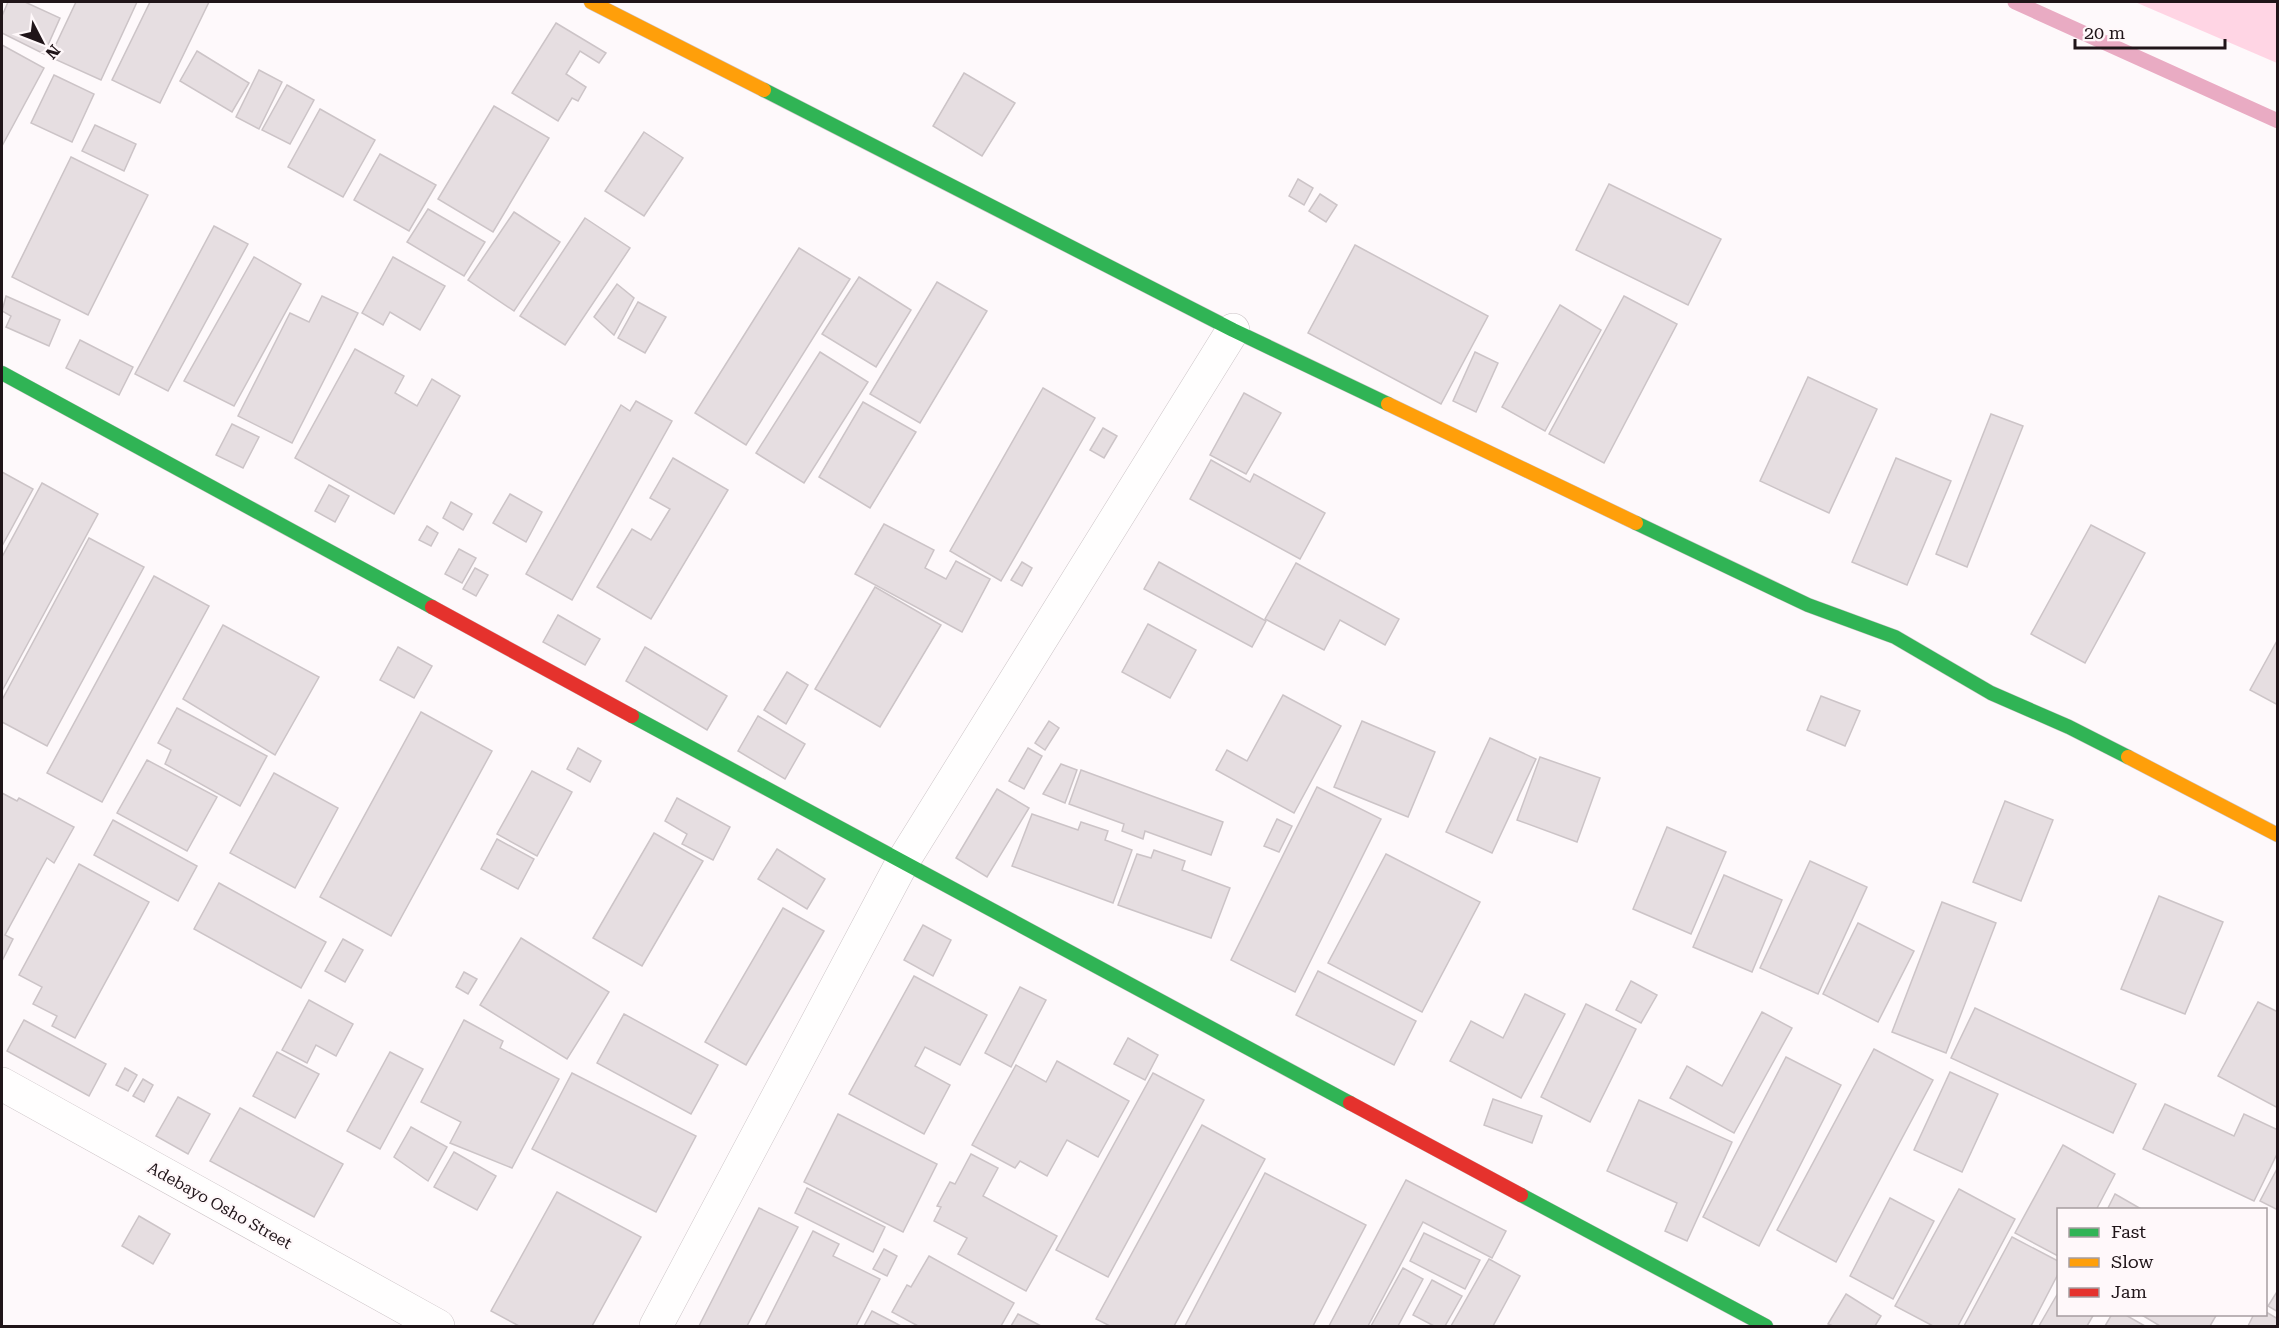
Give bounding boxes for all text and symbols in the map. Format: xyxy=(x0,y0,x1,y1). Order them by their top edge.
north arrow xyxy=(12,12,72,72)
scale bar xyxy=(2075,12,2225,50)
text: 20 m xyxy=(2084,22,2125,43)
text: N xyxy=(42,41,64,63)
street label: Adebayo Osho Street xyxy=(144,1158,295,1253)
legend xyxy=(2057,1208,2267,1316)
text: Fast xyxy=(2111,1221,2146,1242)
text: Slow xyxy=(2111,1251,2153,1272)
text: Jam xyxy=(2111,1281,2147,1302)

